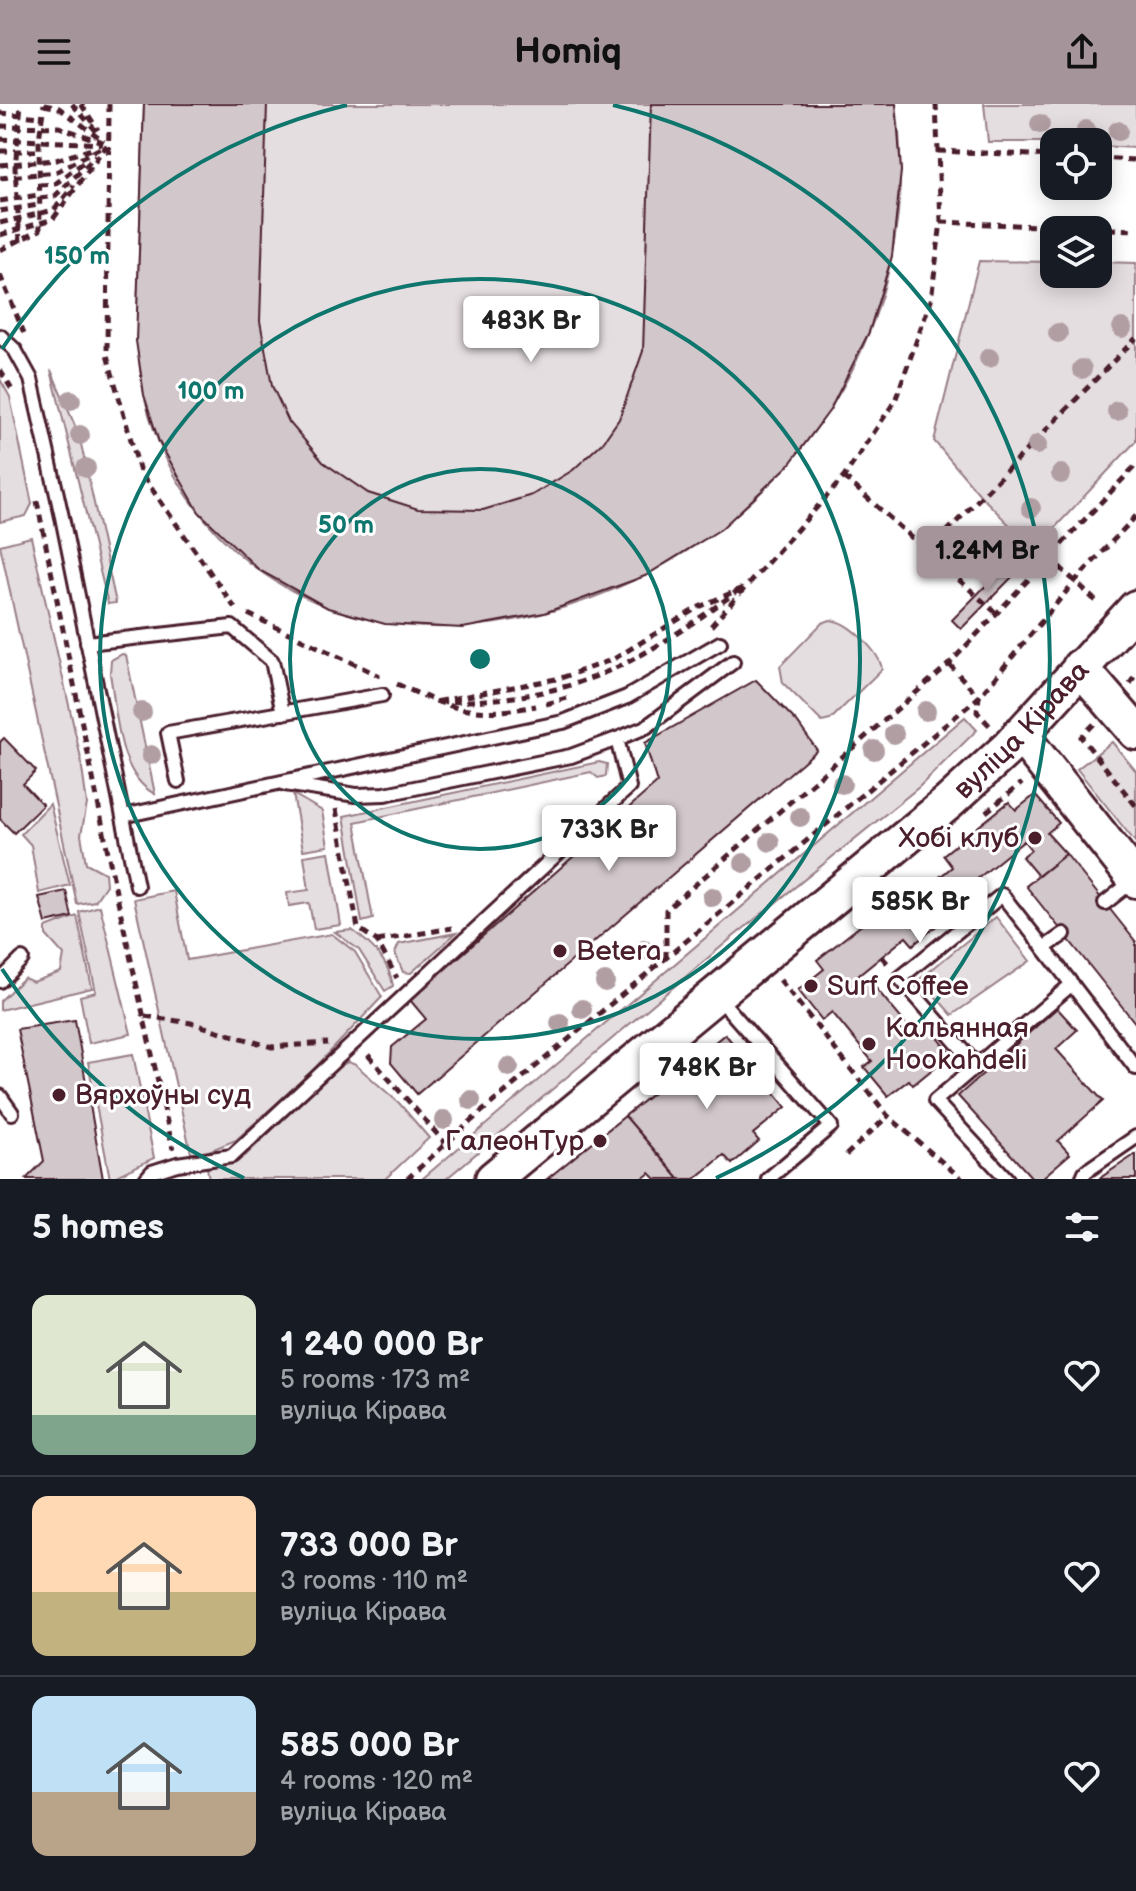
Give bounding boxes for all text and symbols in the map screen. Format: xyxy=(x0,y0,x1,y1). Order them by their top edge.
icon: menu xyxy=(32,30,76,74)
icon: share xyxy=(1060,30,1104,74)
text: Homiq xyxy=(514,31,622,74)
map controls xyxy=(1040,128,1112,288)
button: locate xyxy=(1040,128,1112,200)
button: layers xyxy=(1040,216,1112,288)
text: 150 m xyxy=(44,242,110,271)
pin: 483K Br xyxy=(457,296,605,364)
text: 483K Br xyxy=(481,306,581,337)
text: 100 m xyxy=(178,377,244,406)
text: 50 m xyxy=(318,511,374,540)
pin: 1.24M Br xyxy=(904,526,1070,594)
text: 1.24M Br xyxy=(935,536,1039,567)
centre of rings xyxy=(466,645,494,673)
street label: вуліца Кірава xyxy=(947,654,1096,806)
pin: 733K Br xyxy=(535,805,683,873)
text: 733K Br xyxy=(560,815,658,846)
place label: Хобі клуб xyxy=(899,822,1019,855)
marker: Хобі клуб xyxy=(1026,829,1044,847)
pin: 585K Br xyxy=(846,877,994,945)
text: 585K Br xyxy=(870,887,970,918)
place label: Betera xyxy=(576,935,662,968)
marker: Betera xyxy=(551,942,569,960)
place label: Surf Coffee xyxy=(827,970,969,1003)
marker: Surf Coffee xyxy=(802,977,820,995)
place label: Кальянная Hookahdeli xyxy=(885,1012,1029,1077)
marker: Кальянная Hookahdeli xyxy=(860,1035,878,1053)
pin: 748K Br xyxy=(633,1043,781,1111)
text: 748K Br xyxy=(658,1053,756,1084)
place label: Вярхоўны суд xyxy=(75,1079,251,1112)
marker: Вярхоўны суд xyxy=(50,1086,68,1104)
place label: ГалеонТур xyxy=(445,1125,584,1158)
marker: ГалеонТур xyxy=(591,1132,609,1150)
icon: filters xyxy=(1060,1205,1104,1249)
text: 5 homes xyxy=(32,1207,164,1248)
text: 1 240 000 Br xyxy=(280,1324,483,1365)
icon: home xyxy=(96,1327,192,1423)
icon: heart xyxy=(1060,1353,1104,1397)
text: 5 rooms · 173 m² xyxy=(280,1365,470,1396)
text: вуліца Кірава xyxy=(280,1396,447,1427)
text: 733 000 Br xyxy=(280,1525,458,1566)
icon: home xyxy=(96,1528,192,1624)
icon: heart xyxy=(1060,1554,1104,1598)
text: 3 rooms · 110 m² xyxy=(280,1566,468,1597)
text: вуліца Кірава xyxy=(280,1597,447,1628)
text: 585 000 Br xyxy=(280,1725,459,1766)
icon: home xyxy=(96,1728,192,1824)
icon: heart xyxy=(1060,1754,1104,1798)
text: 4 rooms · 120 m² xyxy=(280,1766,473,1797)
text: вуліца Кірава xyxy=(280,1797,447,1828)

